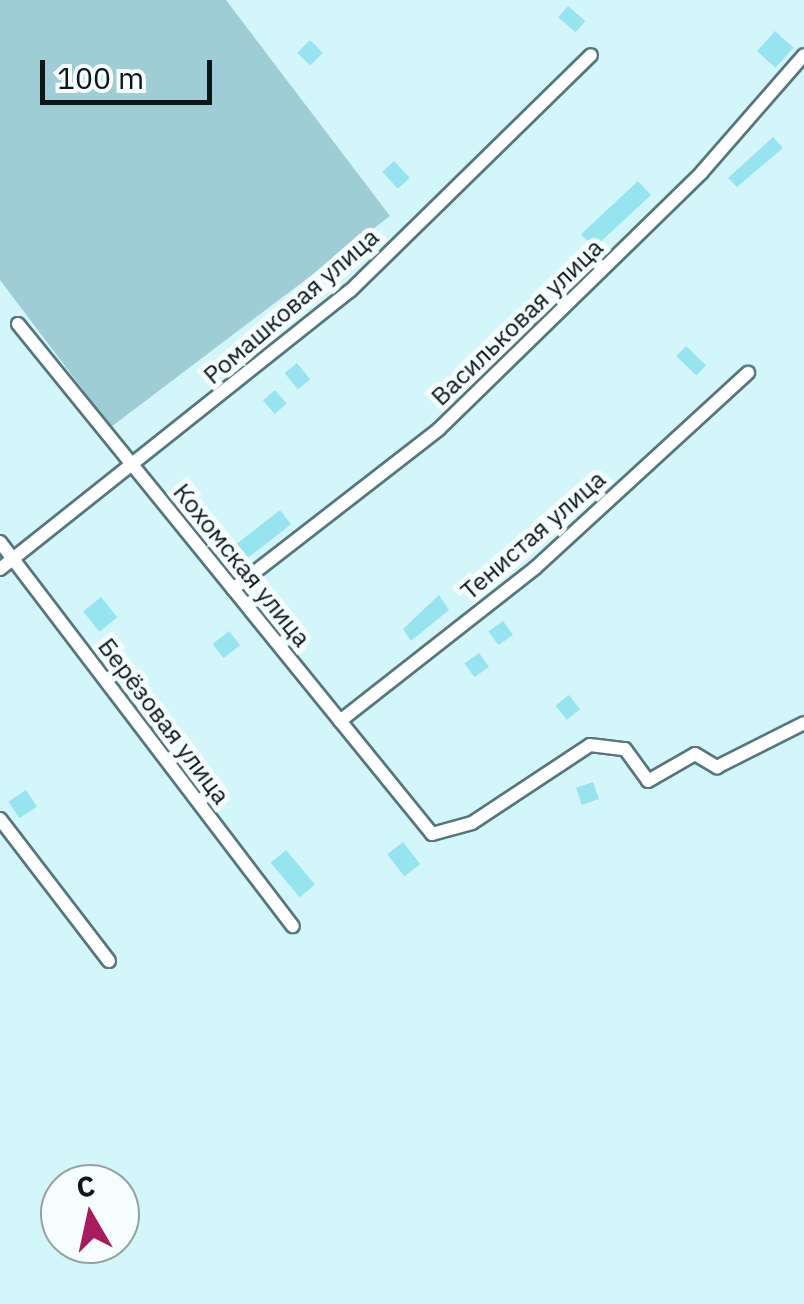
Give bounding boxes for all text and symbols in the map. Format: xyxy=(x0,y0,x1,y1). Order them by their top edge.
scale bar xyxy=(45,40,218,102)
text: 100 m xyxy=(57,58,144,97)
street label: Ромашковая улица xyxy=(197,222,385,390)
street label: Васильковая улица xyxy=(425,232,609,412)
street label: Тенистая улица xyxy=(455,464,611,606)
street label: Кохомская улица xyxy=(167,477,317,653)
street label: Берёзовая улица xyxy=(92,632,236,810)
north arrow xyxy=(40,1164,140,1264)
text: С xyxy=(74,1166,97,1206)

